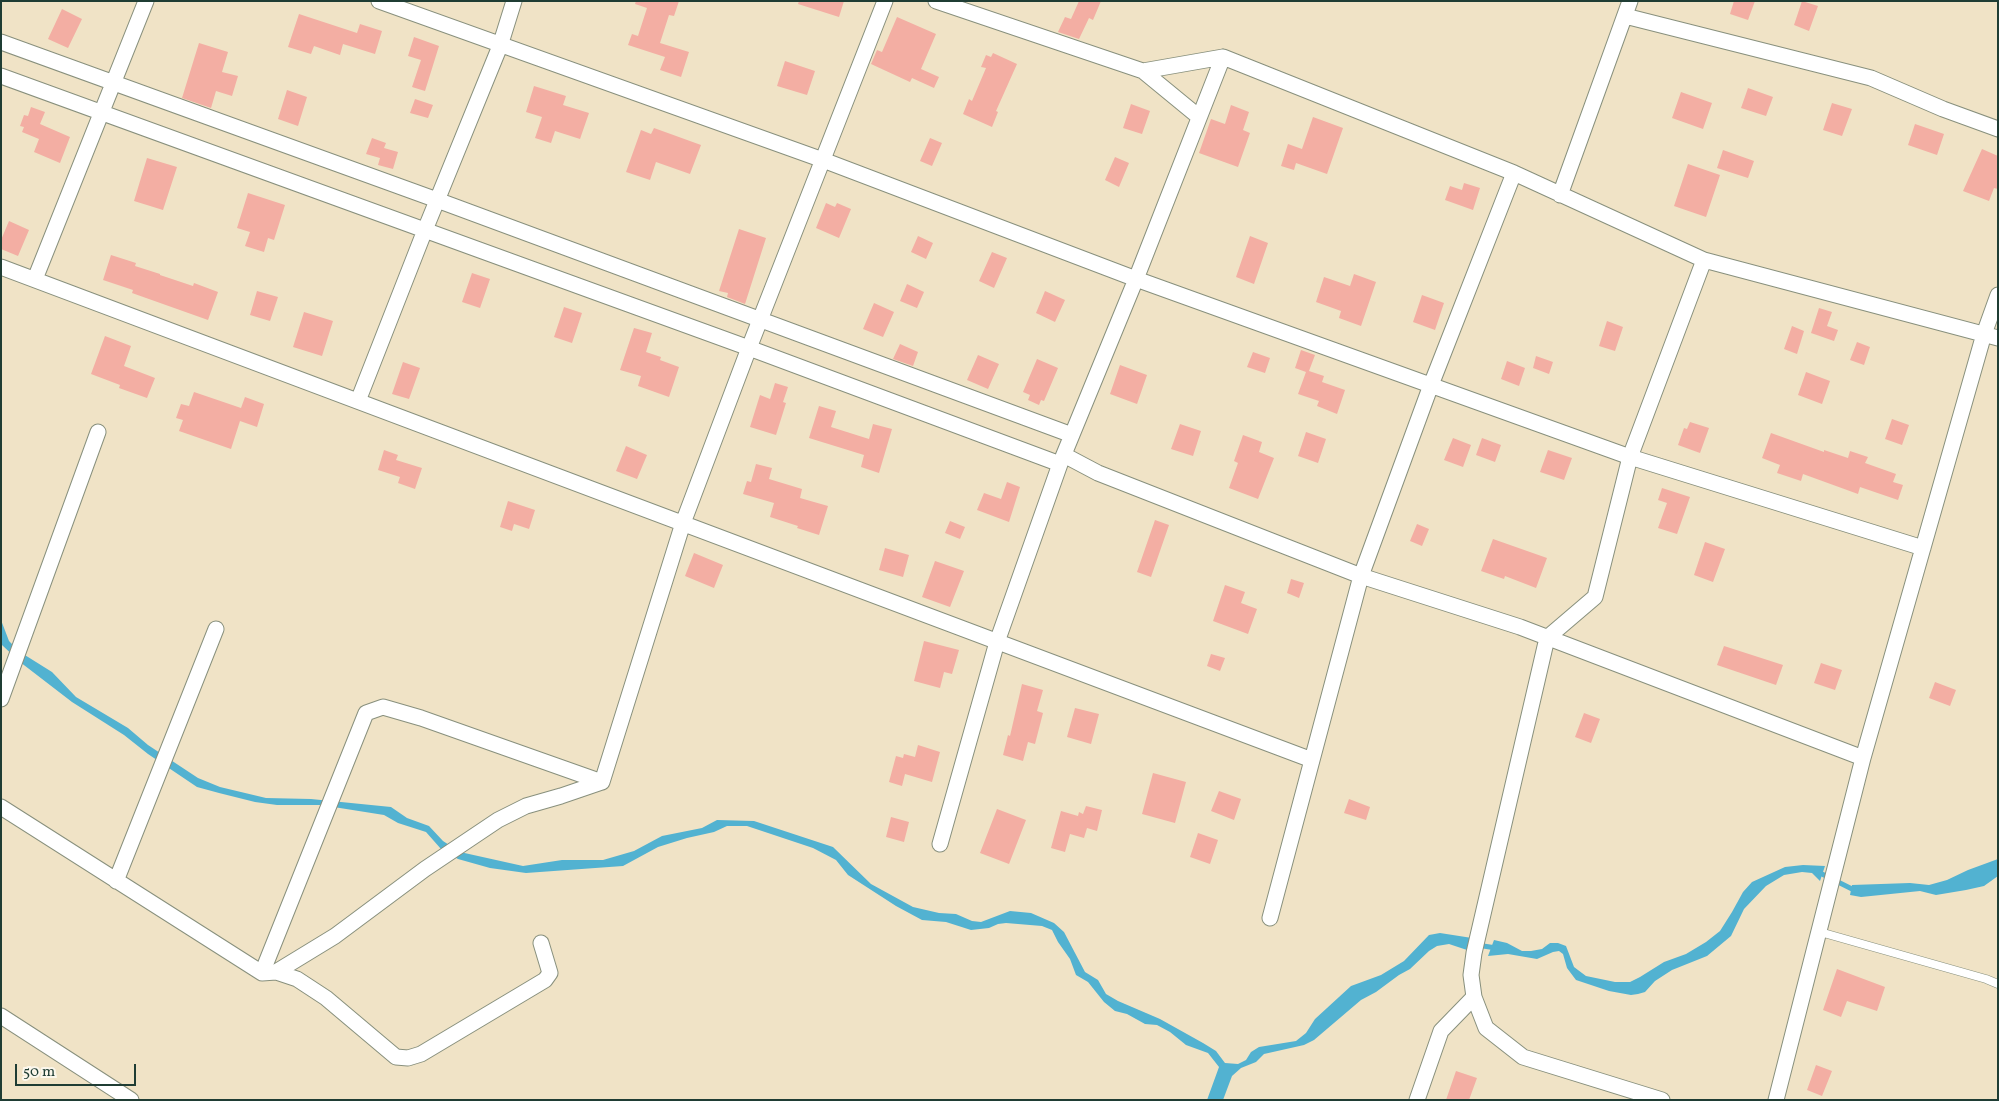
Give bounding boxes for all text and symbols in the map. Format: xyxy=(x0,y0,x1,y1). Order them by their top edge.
scale bar xyxy=(18,1054,139,1086)
text: 50 m xyxy=(23,1062,55,1083)

